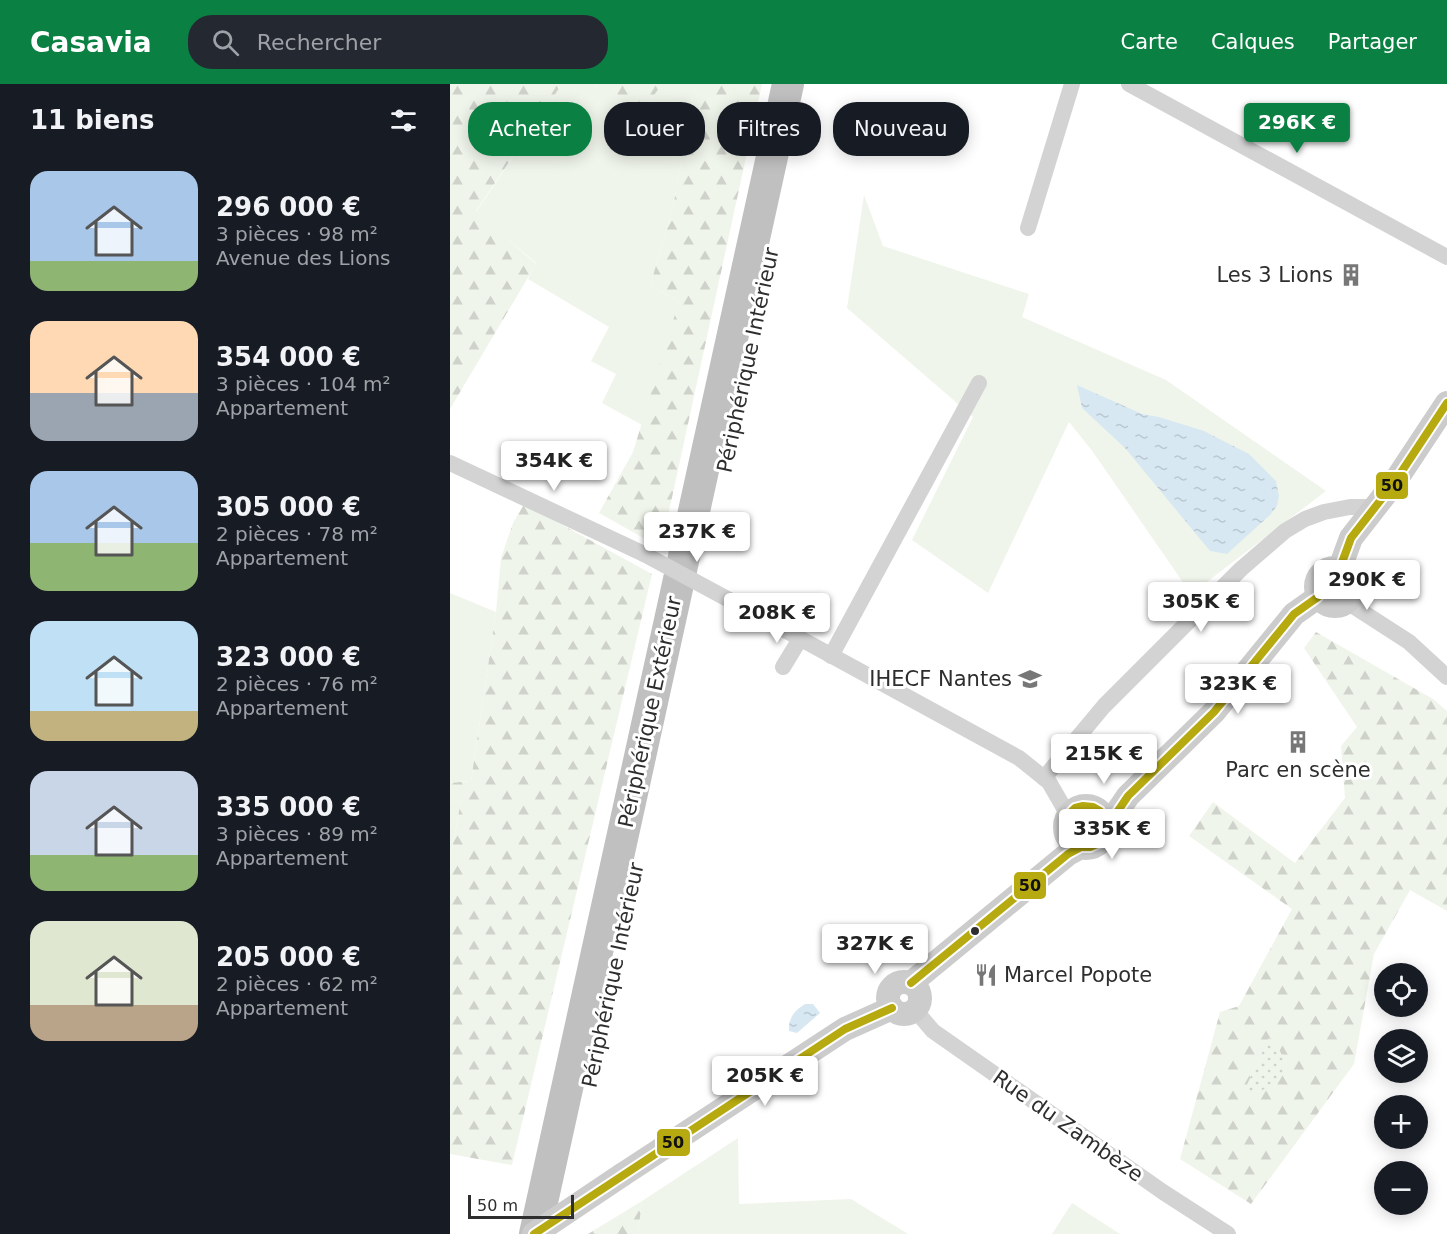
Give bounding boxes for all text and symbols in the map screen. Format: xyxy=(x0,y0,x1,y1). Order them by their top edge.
search box xyxy=(188,15,608,69)
text: Casavia xyxy=(30,26,152,59)
icon: search xyxy=(209,26,242,59)
text: Rechercher xyxy=(257,30,381,55)
text: Carte xyxy=(1121,30,1178,54)
text: Calques xyxy=(1211,30,1295,54)
text: Partager xyxy=(1328,30,1417,54)
chip: Acheter xyxy=(468,102,592,156)
chip: Louer xyxy=(604,102,705,156)
chip: Filtres xyxy=(717,102,821,156)
chip: Nouveau xyxy=(833,102,969,156)
pin: 296K € xyxy=(1248,103,1346,154)
icon: filters xyxy=(387,104,420,137)
text: 11 biens xyxy=(30,105,154,135)
text: 296K € xyxy=(1258,110,1336,134)
text: 296 000 € xyxy=(216,192,361,222)
icon: home xyxy=(78,195,150,267)
text: 3 pièces · 98 m² xyxy=(216,222,378,246)
street label: Périphérique Intérieur xyxy=(712,245,784,475)
text: Avenue des Lions xyxy=(216,246,390,270)
building icon: Les 3 Lions xyxy=(1338,262,1364,288)
place label: Les 3 Lions xyxy=(1216,263,1333,287)
text: 354 000 € xyxy=(216,342,361,372)
icon: home xyxy=(78,345,150,417)
text: 3 pièces · 104 m² xyxy=(216,372,390,396)
text: Appartement xyxy=(216,396,348,420)
pin: 354K € xyxy=(505,441,603,492)
text: 354K € xyxy=(515,448,593,472)
line badge: 50 xyxy=(1375,471,1409,500)
text: 50 xyxy=(1381,476,1403,495)
text: 305 000 € xyxy=(216,492,361,522)
icon: home xyxy=(78,495,150,567)
pin: 237K € xyxy=(648,512,746,563)
text: 237K € xyxy=(658,519,736,543)
text: 2 pièces · 78 m² xyxy=(216,522,378,546)
text: Appartement xyxy=(216,546,348,570)
pin: 290K € xyxy=(1318,560,1416,611)
text: 290K € xyxy=(1328,567,1406,591)
pin: 305K € xyxy=(1152,582,1250,633)
text: 305K € xyxy=(1162,589,1240,613)
pin: 208K € xyxy=(728,593,826,644)
street label: Périphérique Extérieur xyxy=(614,594,686,830)
text: 208K € xyxy=(738,600,816,624)
text: 323 000 € xyxy=(216,642,361,672)
icon: home xyxy=(78,645,150,717)
pin: 323K € xyxy=(1189,664,1287,715)
school or university icon: IHECF Nantes xyxy=(1017,666,1043,692)
place label: IHECF Nantes xyxy=(869,667,1012,691)
text: 323K € xyxy=(1199,671,1277,695)
text: 2 pièces · 76 m² xyxy=(216,672,378,696)
text: Appartement xyxy=(216,696,348,720)
building icon: Parc en scène xyxy=(1285,729,1311,755)
pin: 215K € xyxy=(1055,734,1153,785)
text: 215K € xyxy=(1065,741,1143,765)
place label: Parc en scène xyxy=(1225,758,1371,782)
text: 335 000 € xyxy=(216,792,361,822)
icon: home xyxy=(78,795,150,867)
pin: 335K € xyxy=(1063,809,1161,860)
text: 335K € xyxy=(1073,816,1151,840)
text: 3 pièces · 89 m² xyxy=(216,822,378,846)
text: Appartement xyxy=(216,846,348,870)
street label: Périphérique Intérieur xyxy=(577,860,649,1090)
line badge: 50 xyxy=(1013,871,1047,900)
text: 50 xyxy=(1019,876,1041,895)
pin: 327K € xyxy=(826,924,924,975)
unlabelled marker xyxy=(969,925,981,937)
text: 327K € xyxy=(836,931,914,955)
text: 205 000 € xyxy=(216,942,361,972)
icon: home xyxy=(78,945,150,1017)
restaurant icon: Marcel Popote xyxy=(973,962,999,988)
place label: Marcel Popote xyxy=(1004,963,1152,987)
map controls xyxy=(1374,963,1428,1215)
button: locate xyxy=(1374,963,1428,1017)
text: 2 pièces · 62 m² xyxy=(216,972,378,996)
text: Appartement xyxy=(216,996,348,1020)
button: layers xyxy=(1374,1029,1428,1083)
pin: 205K € xyxy=(716,1056,814,1107)
text: 205K € xyxy=(726,1063,804,1087)
street label: Rue du Zambèze xyxy=(988,1065,1148,1187)
button: + xyxy=(1374,1095,1428,1149)
line badge: 50 xyxy=(656,1128,691,1157)
text: 50 xyxy=(662,1133,684,1152)
button: − xyxy=(1374,1161,1428,1215)
scale bar xyxy=(468,1192,574,1220)
text: 50 m xyxy=(477,1196,518,1215)

